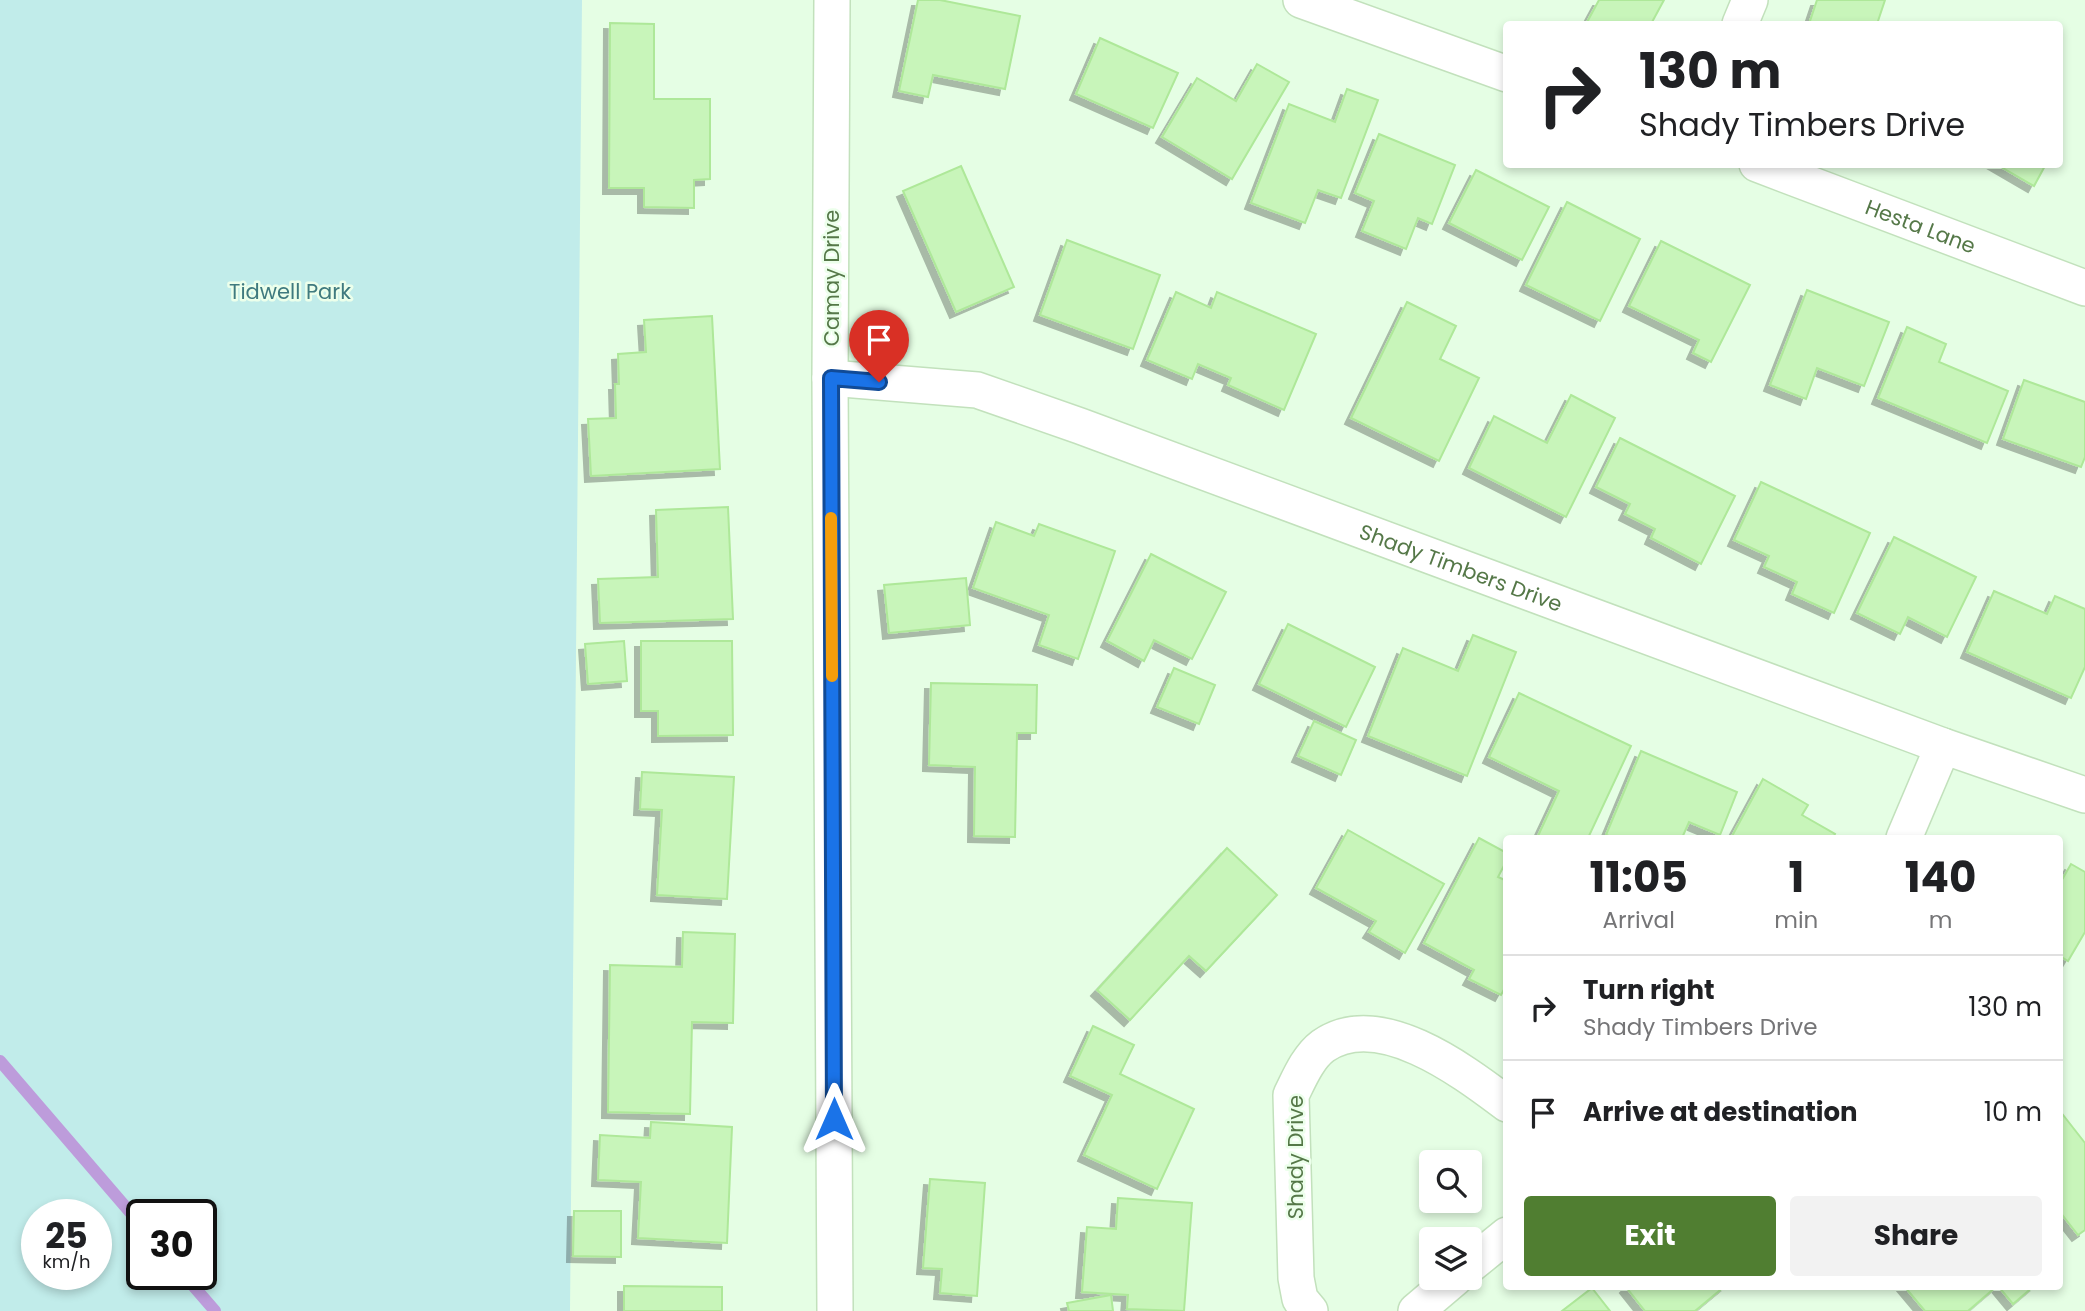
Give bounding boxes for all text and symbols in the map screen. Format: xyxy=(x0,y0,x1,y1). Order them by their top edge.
text: 130 m xyxy=(1639,37,1781,105)
icon: right xyxy=(1524,49,1615,140)
text: Shady Timbers Drive xyxy=(1639,102,1965,147)
street label: Hesta Lane xyxy=(1861,192,1980,260)
street label: Camay Drive xyxy=(817,210,846,346)
park label: Tidwell Park xyxy=(229,277,351,306)
pin xyxy=(849,310,909,382)
icon: arrive xyxy=(860,321,898,359)
street label: Shady Timbers Drive xyxy=(1356,516,1566,618)
text: 11:05 xyxy=(1590,848,1688,907)
text: 1 xyxy=(1788,848,1804,907)
text: 140 xyxy=(1905,848,1976,907)
text: Arrival xyxy=(1602,904,1675,936)
text: min xyxy=(1774,904,1818,936)
text: m xyxy=(1929,904,1952,936)
text: Turn right xyxy=(1583,972,1715,1008)
icon: right xyxy=(1524,989,1562,1027)
text: 130 m xyxy=(1968,989,2042,1025)
text: Shady Timbers Drive xyxy=(1583,1011,1817,1043)
position arrow xyxy=(797,1082,871,1156)
icon: arrive xyxy=(1524,1094,1562,1132)
text: Arrive at destination xyxy=(1583,1094,1858,1130)
text: 10 m xyxy=(1984,1094,2042,1130)
street label: Shady Drive xyxy=(1281,1095,1310,1219)
map controls xyxy=(1419,1150,1482,1290)
button: search xyxy=(1419,1150,1482,1213)
button: Exit xyxy=(1524,1196,1776,1276)
button: Share xyxy=(1790,1196,2042,1276)
speed limit sign: 30 xyxy=(126,1199,217,1290)
text: 25 xyxy=(45,1211,88,1260)
button: layers xyxy=(1419,1227,1482,1290)
text: km/h xyxy=(43,1249,90,1274)

